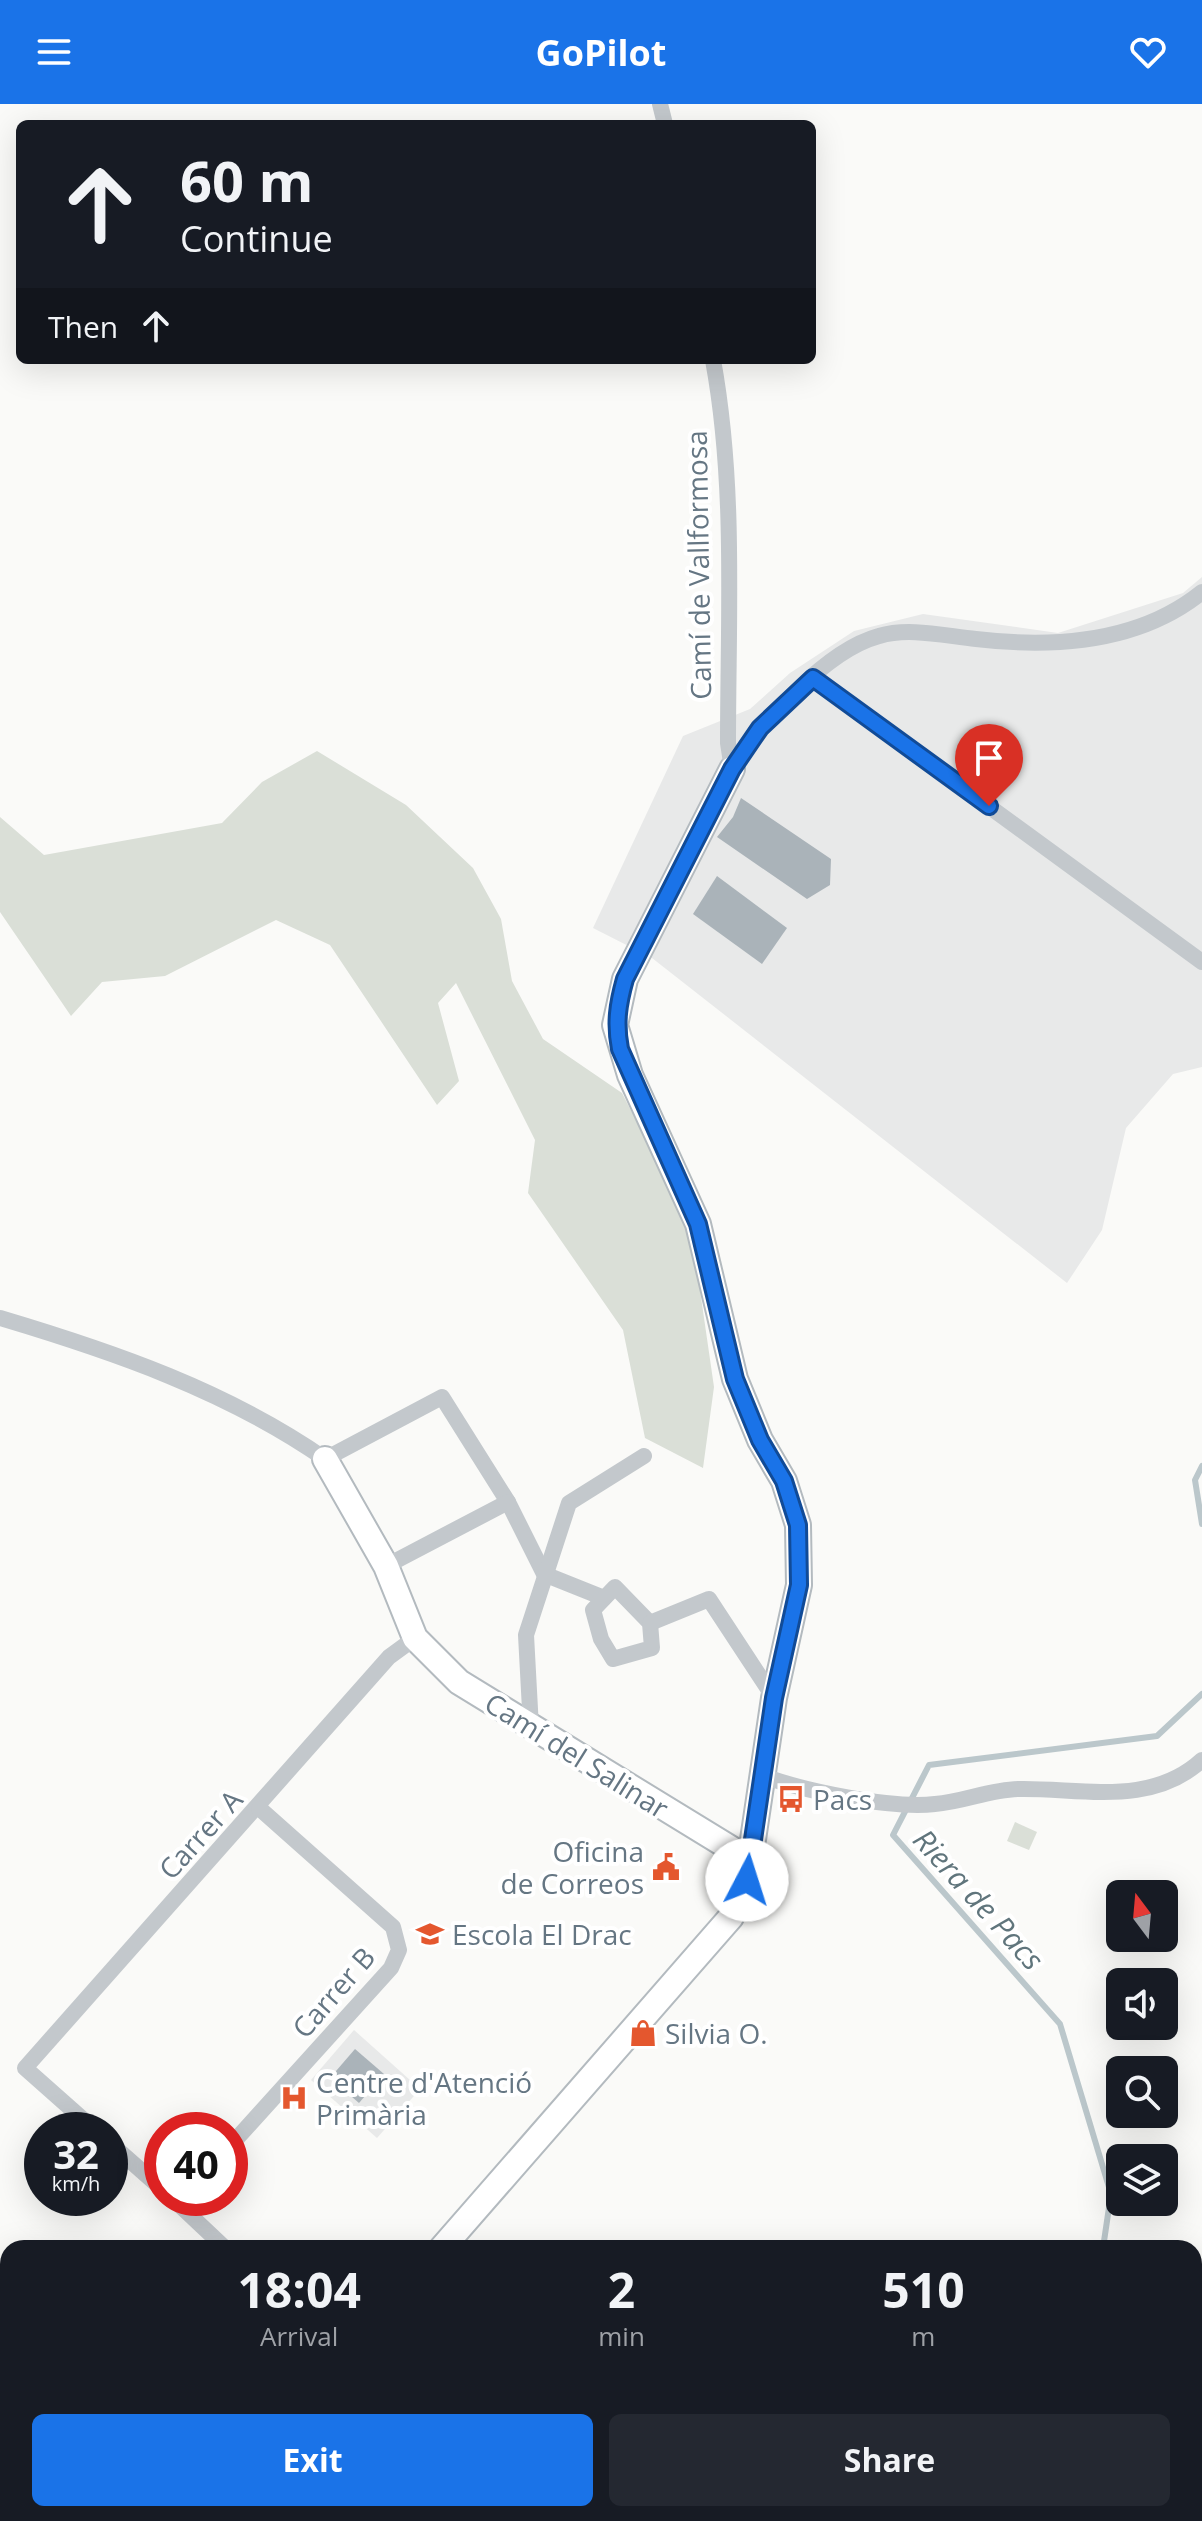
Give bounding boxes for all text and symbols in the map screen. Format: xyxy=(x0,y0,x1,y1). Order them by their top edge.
text: GoPilot xyxy=(536,28,666,77)
icon: menu xyxy=(32,30,76,74)
icon: heart xyxy=(1126,30,1170,74)
text: 60 m xyxy=(180,142,314,218)
icon: ahead xyxy=(48,152,152,256)
text: Continue xyxy=(180,214,333,263)
icon: ahead xyxy=(134,304,178,348)
text: Then xyxy=(48,306,118,347)
street label: Camí de Vallformosa xyxy=(677,430,719,700)
pin xyxy=(955,724,1023,806)
icon: arrive xyxy=(967,736,1011,780)
street label: Camí del Salinar xyxy=(478,1683,677,1827)
place label: Pacs xyxy=(813,1780,872,1818)
street label: Carrer A xyxy=(150,1781,251,1887)
bus stop icon: Pacs xyxy=(776,1784,806,1814)
water label: Riera de Pacs xyxy=(905,1820,1053,1978)
place label: Oficina de Correos xyxy=(501,1832,644,1902)
position arrow xyxy=(705,1838,789,1922)
public building icon: Oficina de Correos xyxy=(651,1852,681,1882)
north arrow xyxy=(1106,1880,1178,1952)
map controls xyxy=(1106,1880,1178,2216)
place label: Escola El Drac xyxy=(452,1915,632,1953)
school or university icon: Escola El Drac xyxy=(415,1919,445,1949)
street label: Carrer B xyxy=(283,1939,383,2045)
button: sound xyxy=(1106,1968,1178,2040)
place label: Silvia O. xyxy=(665,2014,768,2052)
shop icon: Silvia O. xyxy=(628,2018,658,2048)
button: search xyxy=(1106,2056,1178,2128)
place label: Centre d'Atenció Primària xyxy=(316,2063,532,2133)
hospital icon: Centre d'Atenció Primària xyxy=(279,2083,309,2113)
speed limit sign: 40 xyxy=(144,2112,248,2216)
text: 32 xyxy=(53,2126,99,2181)
button: layers xyxy=(1106,2144,1178,2216)
text: km/h xyxy=(52,2170,100,2197)
text: 18:04 xyxy=(237,2257,361,2322)
text: 2 xyxy=(608,2257,635,2322)
text: 510 xyxy=(882,2257,965,2322)
text: Arrival xyxy=(260,2318,338,2354)
text: min xyxy=(598,2318,645,2354)
text: m xyxy=(911,2318,935,2354)
button: Exit xyxy=(32,2414,593,2506)
button: Share xyxy=(609,2414,1170,2506)

